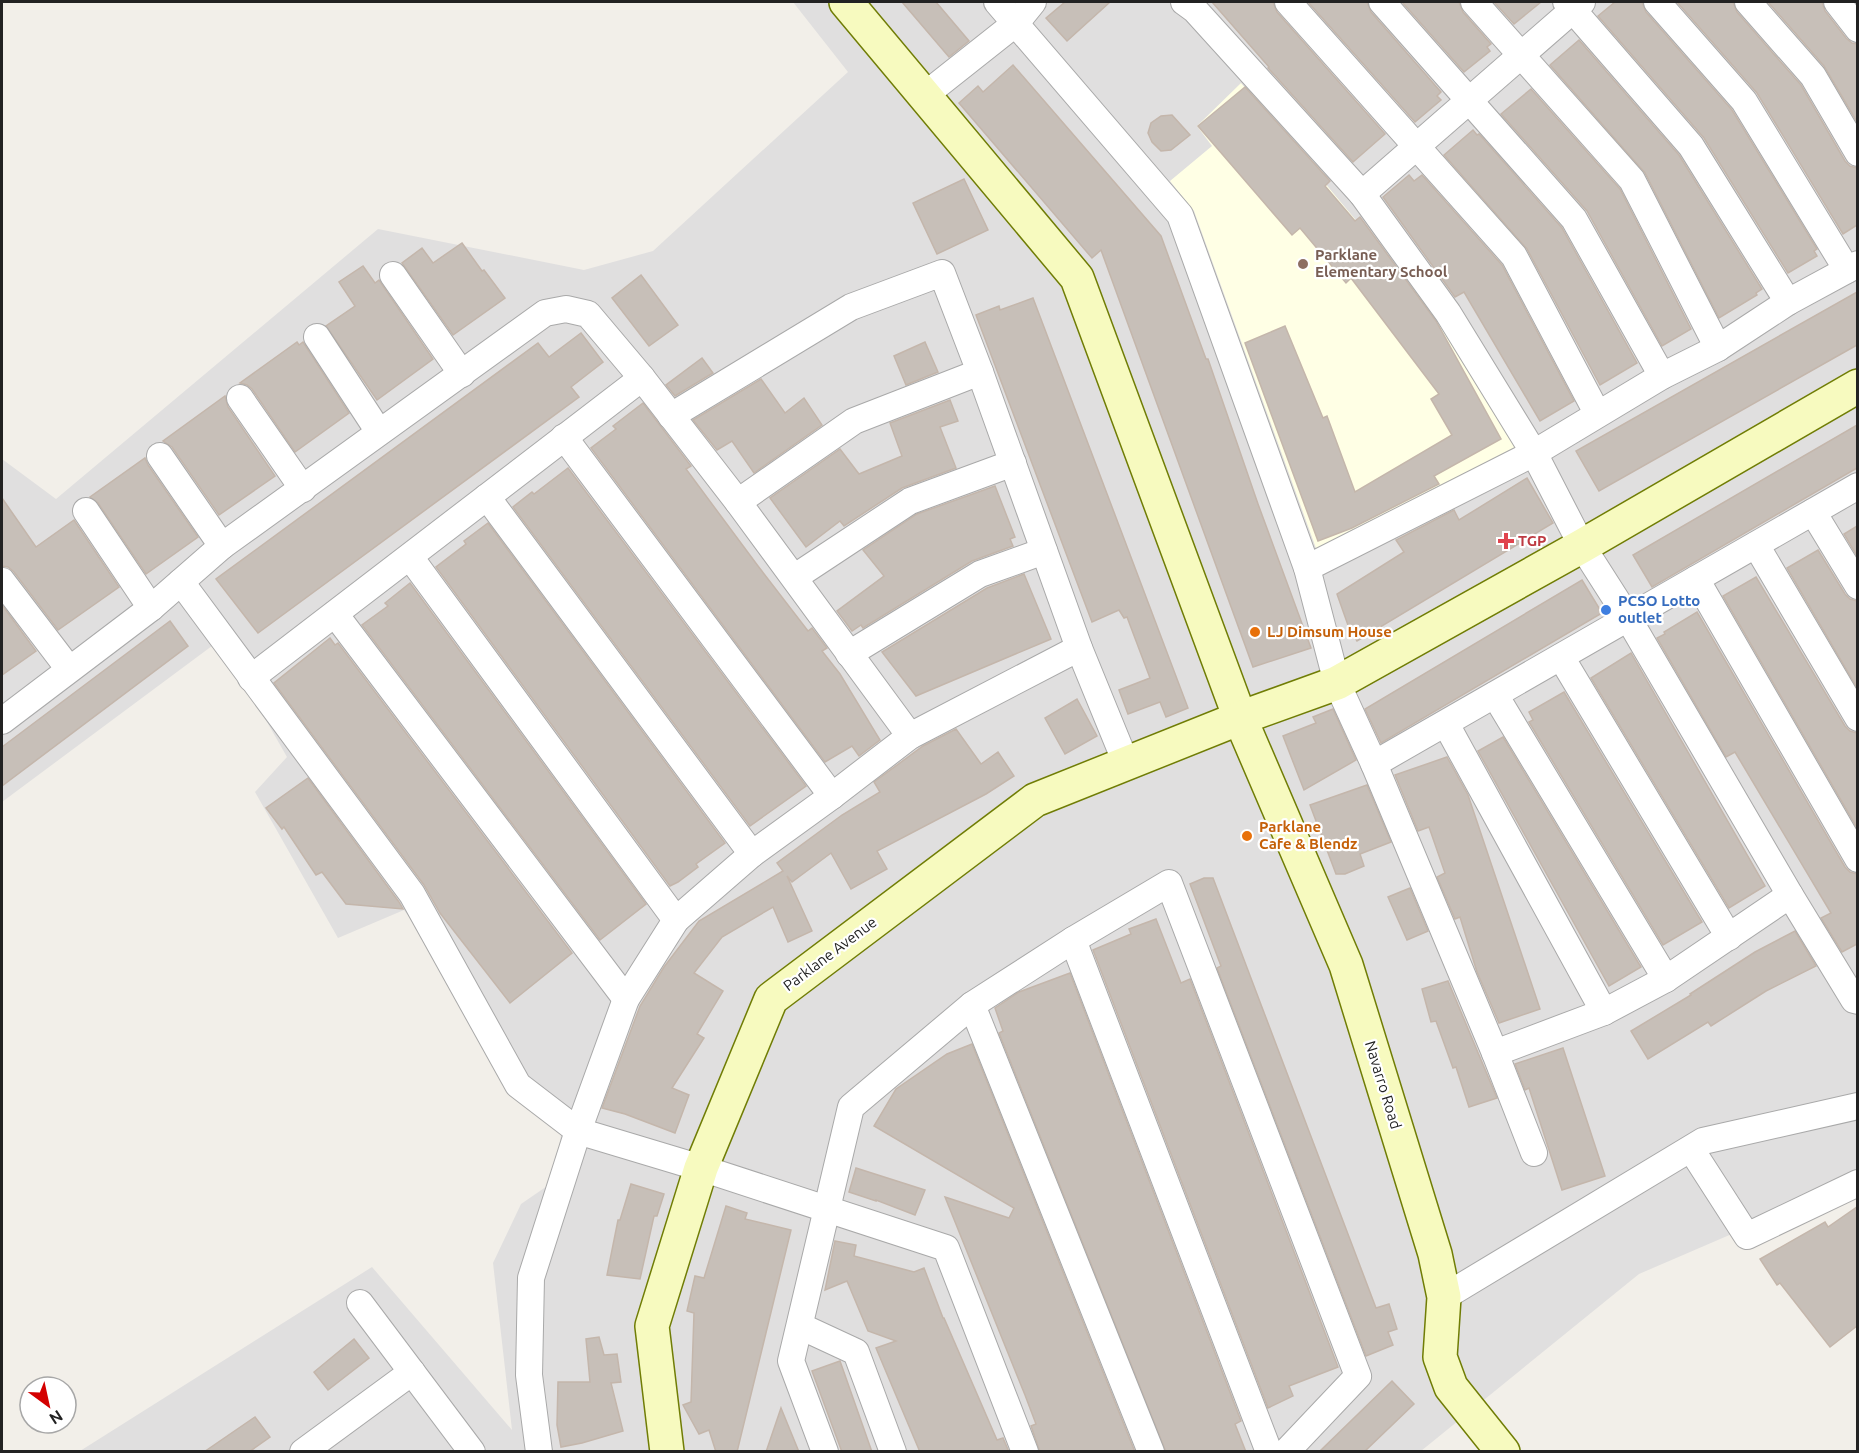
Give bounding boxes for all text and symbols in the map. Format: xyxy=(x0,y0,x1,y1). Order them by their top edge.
place label: Parklane Elementary School xyxy=(1315,246,1448,280)
marker: Parklane Elementary School xyxy=(1296,257,1310,271)
place label: TGP xyxy=(1518,532,1547,549)
marker: TGP xyxy=(1499,534,1513,548)
place label: PCSO Lotto outlet xyxy=(1618,592,1700,626)
marker: PCSO Lotto outlet xyxy=(1599,603,1613,617)
place label: LJ Dimsum House xyxy=(1267,623,1392,640)
marker: LJ Dimsum House xyxy=(1248,625,1262,639)
place label: Parklane Cafe & Blendz xyxy=(1259,818,1357,852)
marker: Parklane Cafe & Blendz xyxy=(1240,829,1254,843)
street label: Parklane Avenue xyxy=(780,913,880,994)
street label: Navarro Road xyxy=(1362,1039,1405,1131)
north arrow xyxy=(18,1375,78,1435)
text: N xyxy=(46,1407,66,1428)

